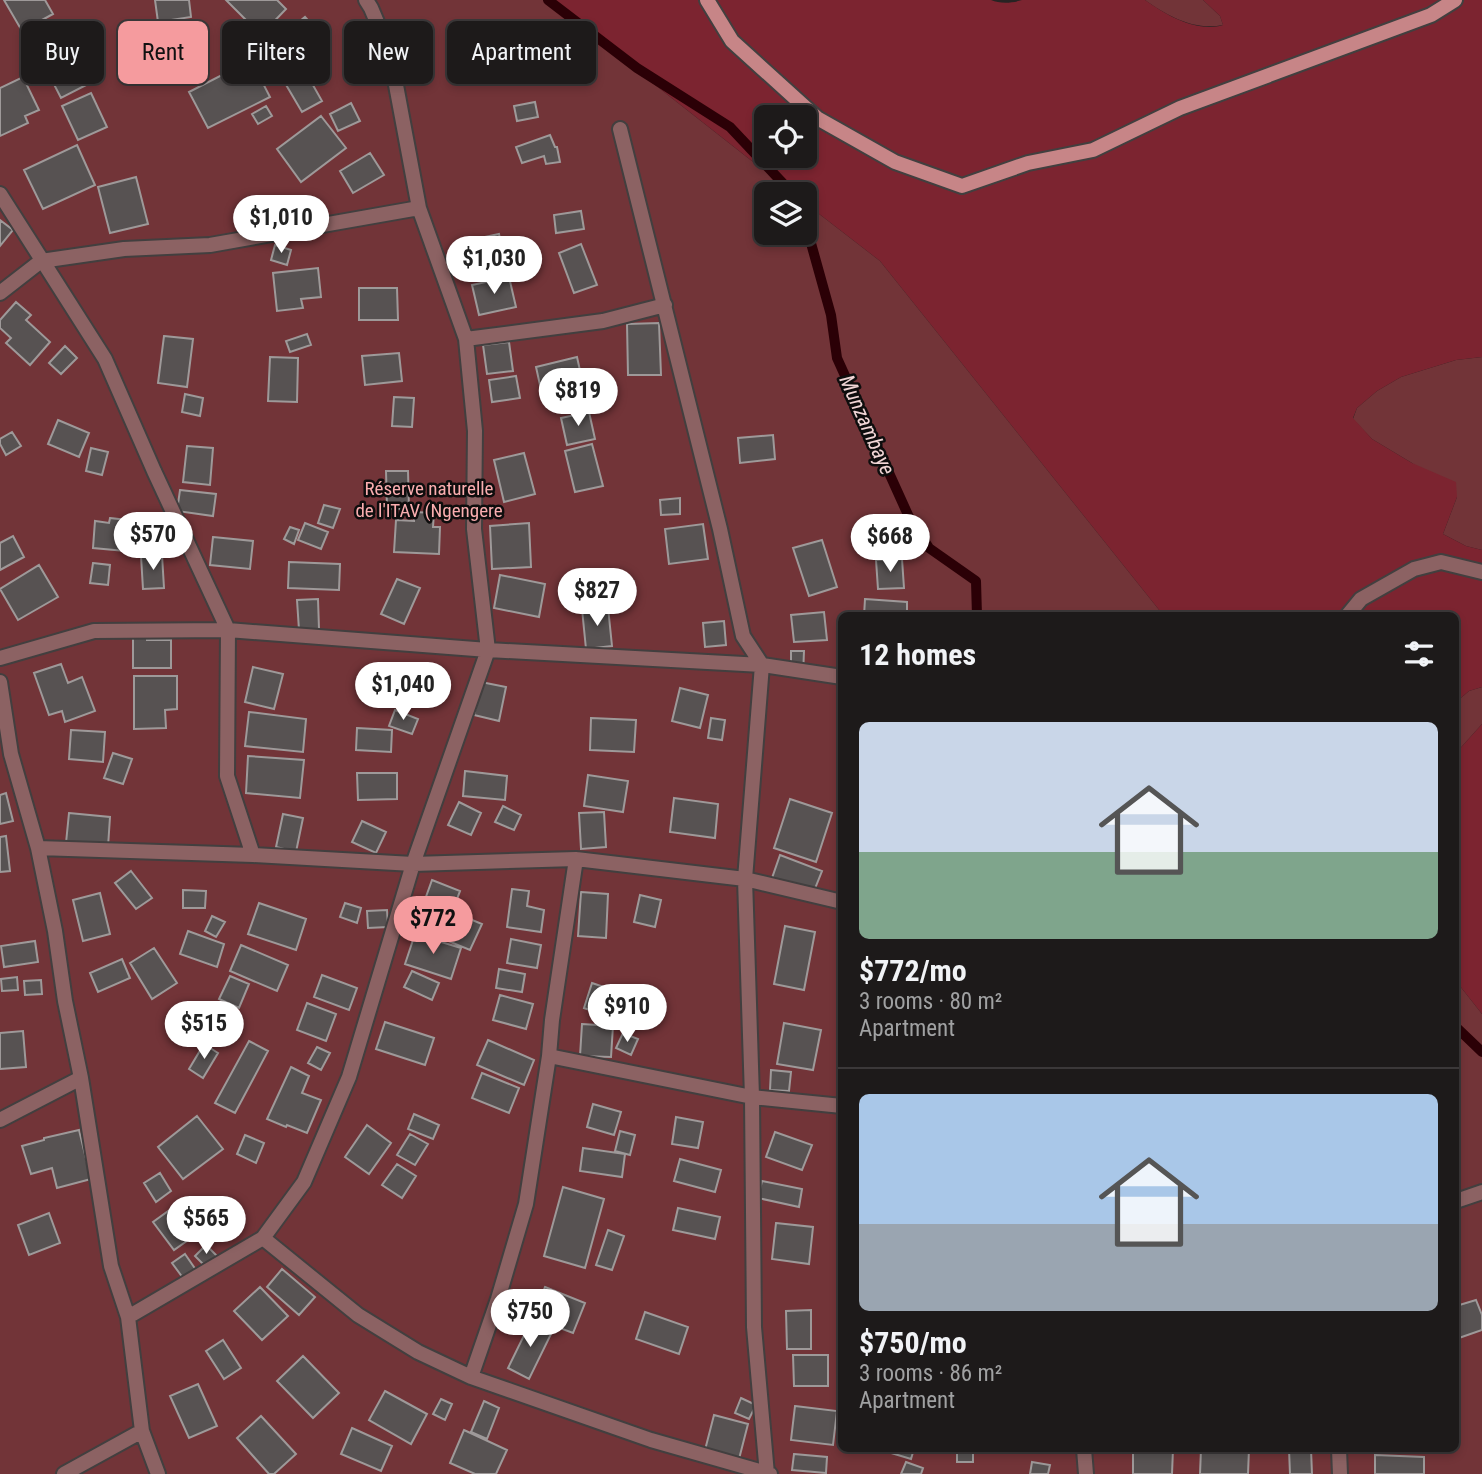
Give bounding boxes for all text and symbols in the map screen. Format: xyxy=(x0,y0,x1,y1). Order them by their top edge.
chip: Buy xyxy=(21,21,104,84)
chip: Rent xyxy=(118,21,208,84)
chip: Filters xyxy=(222,21,330,84)
chip: New xyxy=(344,21,433,84)
chip: Apartment xyxy=(447,21,596,84)
map controls xyxy=(754,105,817,245)
button: locate xyxy=(754,105,817,168)
button: layers xyxy=(754,182,817,245)
pin: $1,010 xyxy=(224,196,338,255)
text: $1,010 xyxy=(249,204,313,231)
pin: $1,030 xyxy=(437,236,551,296)
text: $1,030 xyxy=(462,245,526,272)
pin: $819 xyxy=(537,368,619,428)
water label: Munzambaye xyxy=(834,371,900,479)
text: $819 xyxy=(555,377,601,404)
park label: Réserve naturelle de l'ITAV (Ngengere xyxy=(355,477,503,522)
pin: $570 xyxy=(112,512,194,572)
pin: $668 xyxy=(849,514,931,574)
text: $570 xyxy=(130,521,176,548)
text: $668 xyxy=(867,523,913,550)
pin: $827 xyxy=(556,568,638,628)
text: $827 xyxy=(574,577,620,604)
icon: filters xyxy=(1400,635,1438,673)
text: 12 homes xyxy=(859,637,976,672)
pin: $1,040 xyxy=(346,662,460,722)
text: $1,040 xyxy=(371,671,435,698)
icon: home xyxy=(1086,767,1212,893)
pin: $772 xyxy=(392,897,474,956)
text: $772 xyxy=(410,905,456,932)
text: $772/mo xyxy=(859,953,967,988)
pin: $910 xyxy=(586,984,668,1044)
text: 3 rooms · 80 m² xyxy=(859,988,1002,1015)
text: $910 xyxy=(604,993,650,1020)
pin: $515 xyxy=(163,1002,245,1061)
text: $515 xyxy=(181,1010,227,1037)
text: Apartment xyxy=(859,1015,955,1042)
icon: home xyxy=(1086,1139,1212,1265)
pin: $565 xyxy=(165,1196,247,1256)
text: $565 xyxy=(183,1205,229,1232)
pin: $750 xyxy=(489,1290,571,1349)
text: $750 xyxy=(507,1298,553,1325)
text: $750/mo xyxy=(859,1325,967,1360)
text: 3 rooms · 86 m² xyxy=(859,1360,1002,1387)
text: Apartment xyxy=(859,1387,955,1414)

